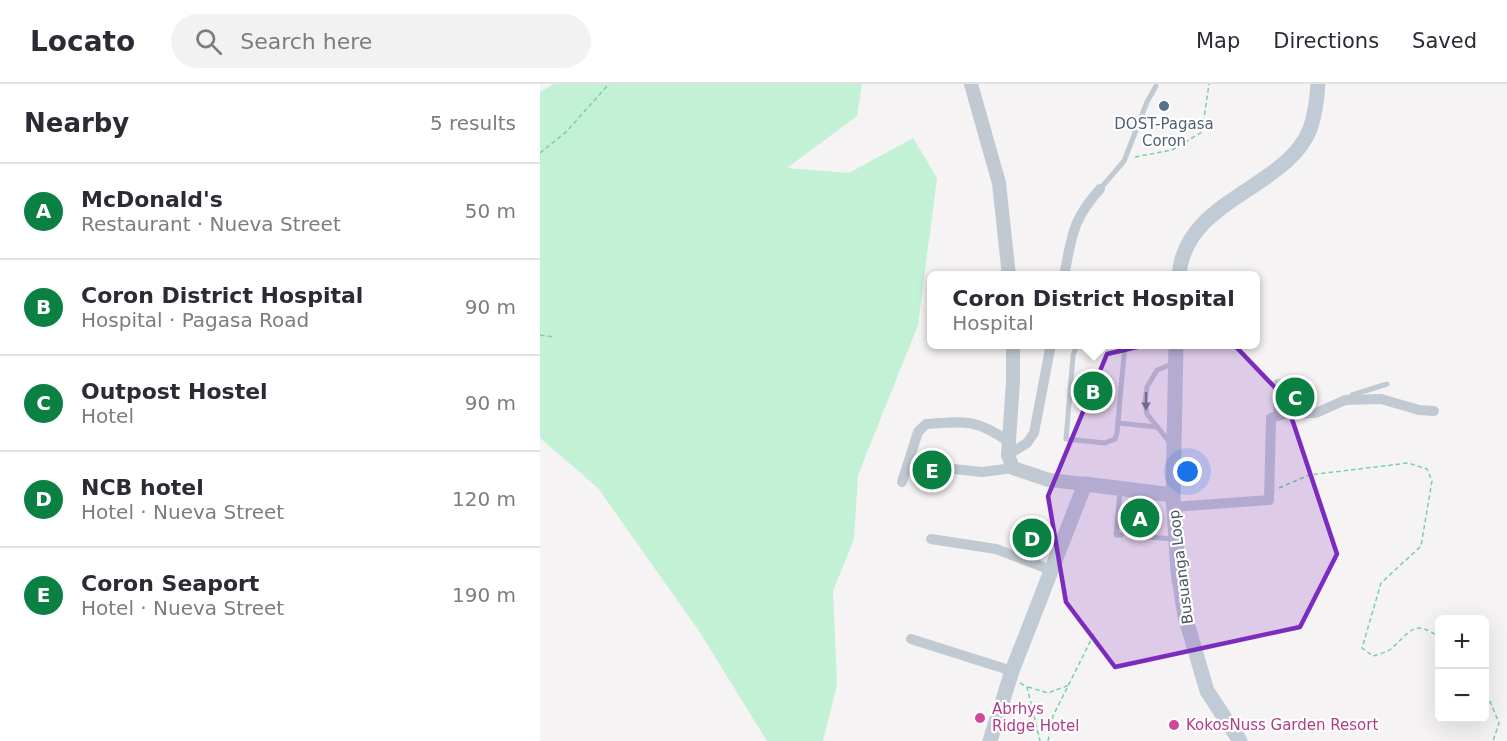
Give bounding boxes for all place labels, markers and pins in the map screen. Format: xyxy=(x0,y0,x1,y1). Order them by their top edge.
marker: DOST-Pagasa Coron xyxy=(1157,99,1171,113)
place label: DOST-Pagasa Coron xyxy=(1114,115,1214,150)
pin: B xyxy=(1074,368,1112,414)
pin: C xyxy=(1276,374,1314,420)
pin: E xyxy=(912,448,952,492)
pin: A xyxy=(1120,496,1160,540)
pin: D xyxy=(1012,516,1052,560)
place label: Abrhys Ridge Hotel xyxy=(992,700,1079,735)
marker: Abrhys Ridge Hotel xyxy=(973,711,987,725)
place label: KokosNuss Garden Resort xyxy=(1186,716,1378,734)
marker: KokosNuss Garden Resort xyxy=(1167,718,1181,732)

